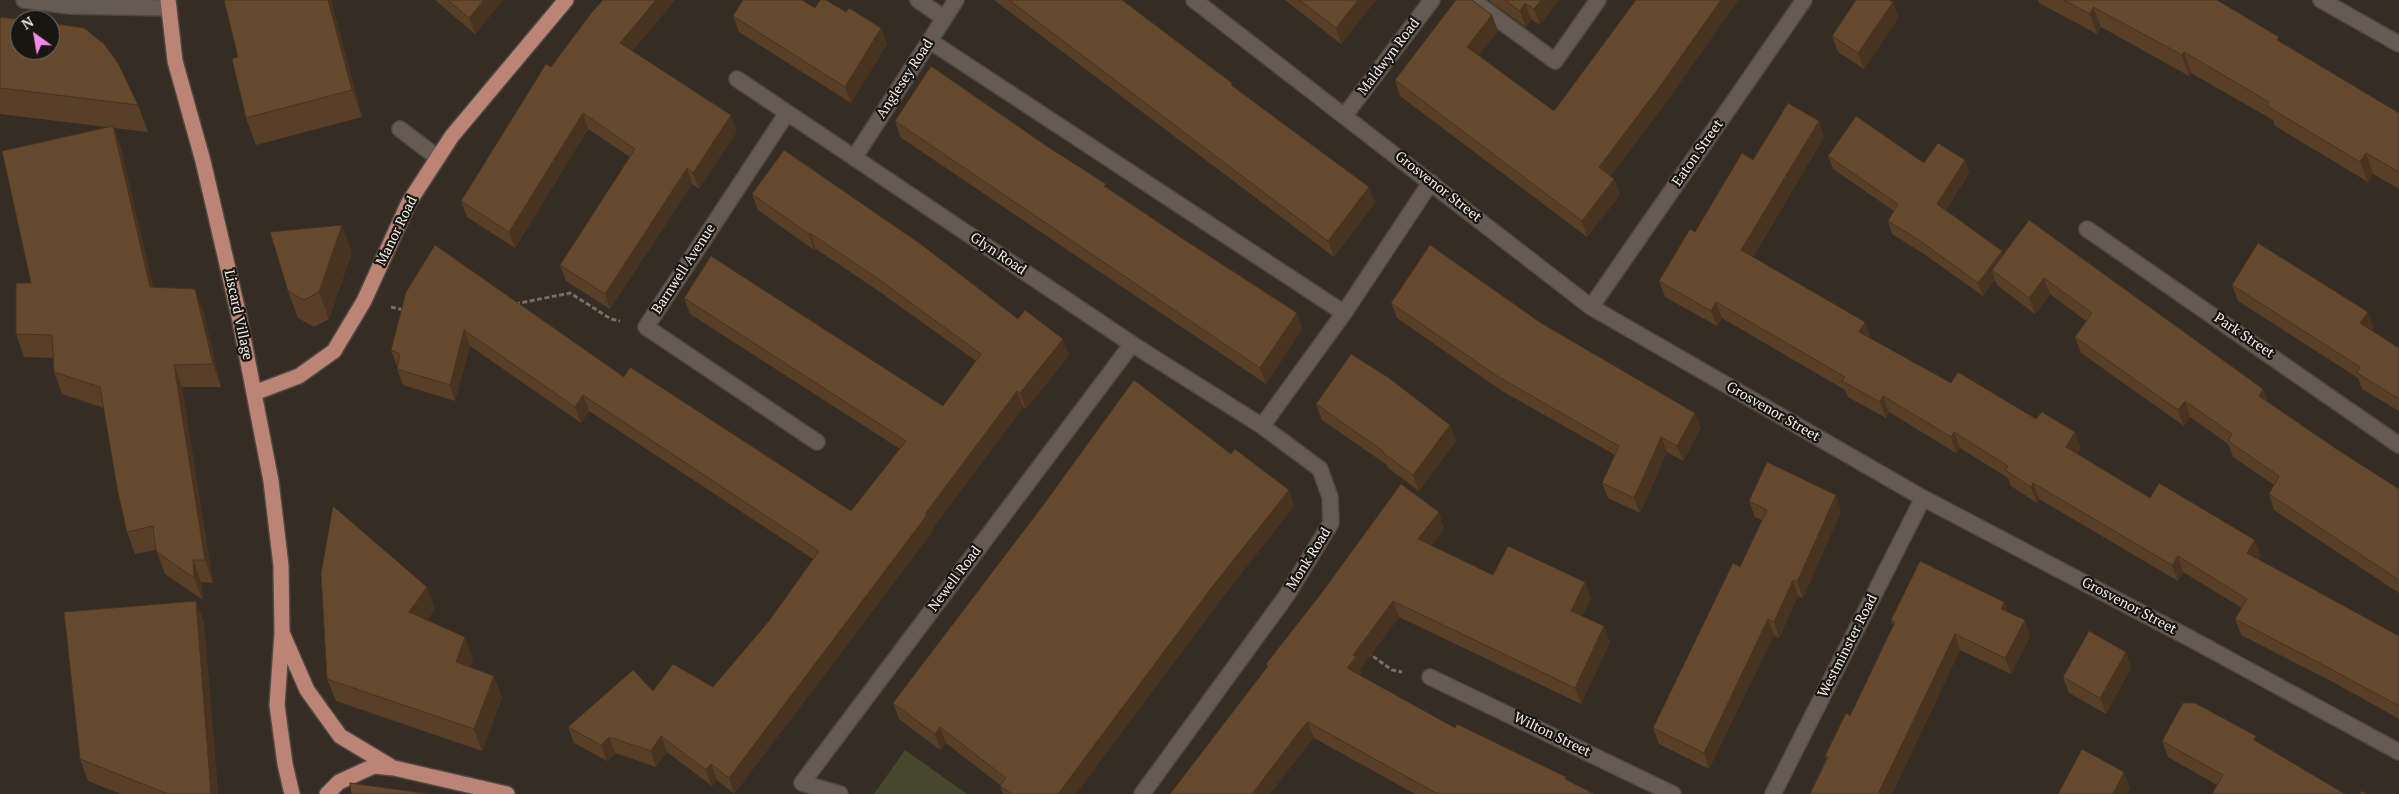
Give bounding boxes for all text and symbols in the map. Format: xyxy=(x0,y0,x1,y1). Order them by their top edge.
north arrow xyxy=(10,10,60,60)
text: N xyxy=(18,12,37,34)
street label: Maldwyn Road xyxy=(1355,15,1423,99)
street label: Anglesey Road xyxy=(873,36,937,122)
street label: Eaton Street xyxy=(1669,117,1727,189)
street label: Grosvenor Street xyxy=(1392,148,1484,226)
street label: Manor Road xyxy=(373,193,421,269)
street label: Barnwell Avenue xyxy=(649,221,719,317)
street label: Glyn Road xyxy=(967,229,1029,279)
street label: Liscard Village xyxy=(220,268,256,362)
street label: Park Street xyxy=(2211,310,2277,362)
street label: Grosvenor Street xyxy=(1723,379,1823,445)
street label: Monk Road xyxy=(1283,525,1335,593)
street label: Newell Road xyxy=(925,543,985,615)
street label: Grosvenor Street xyxy=(2079,574,2179,638)
street label: Westminster Road xyxy=(1815,592,1881,700)
street label: Wilton Street xyxy=(1511,709,1593,761)

